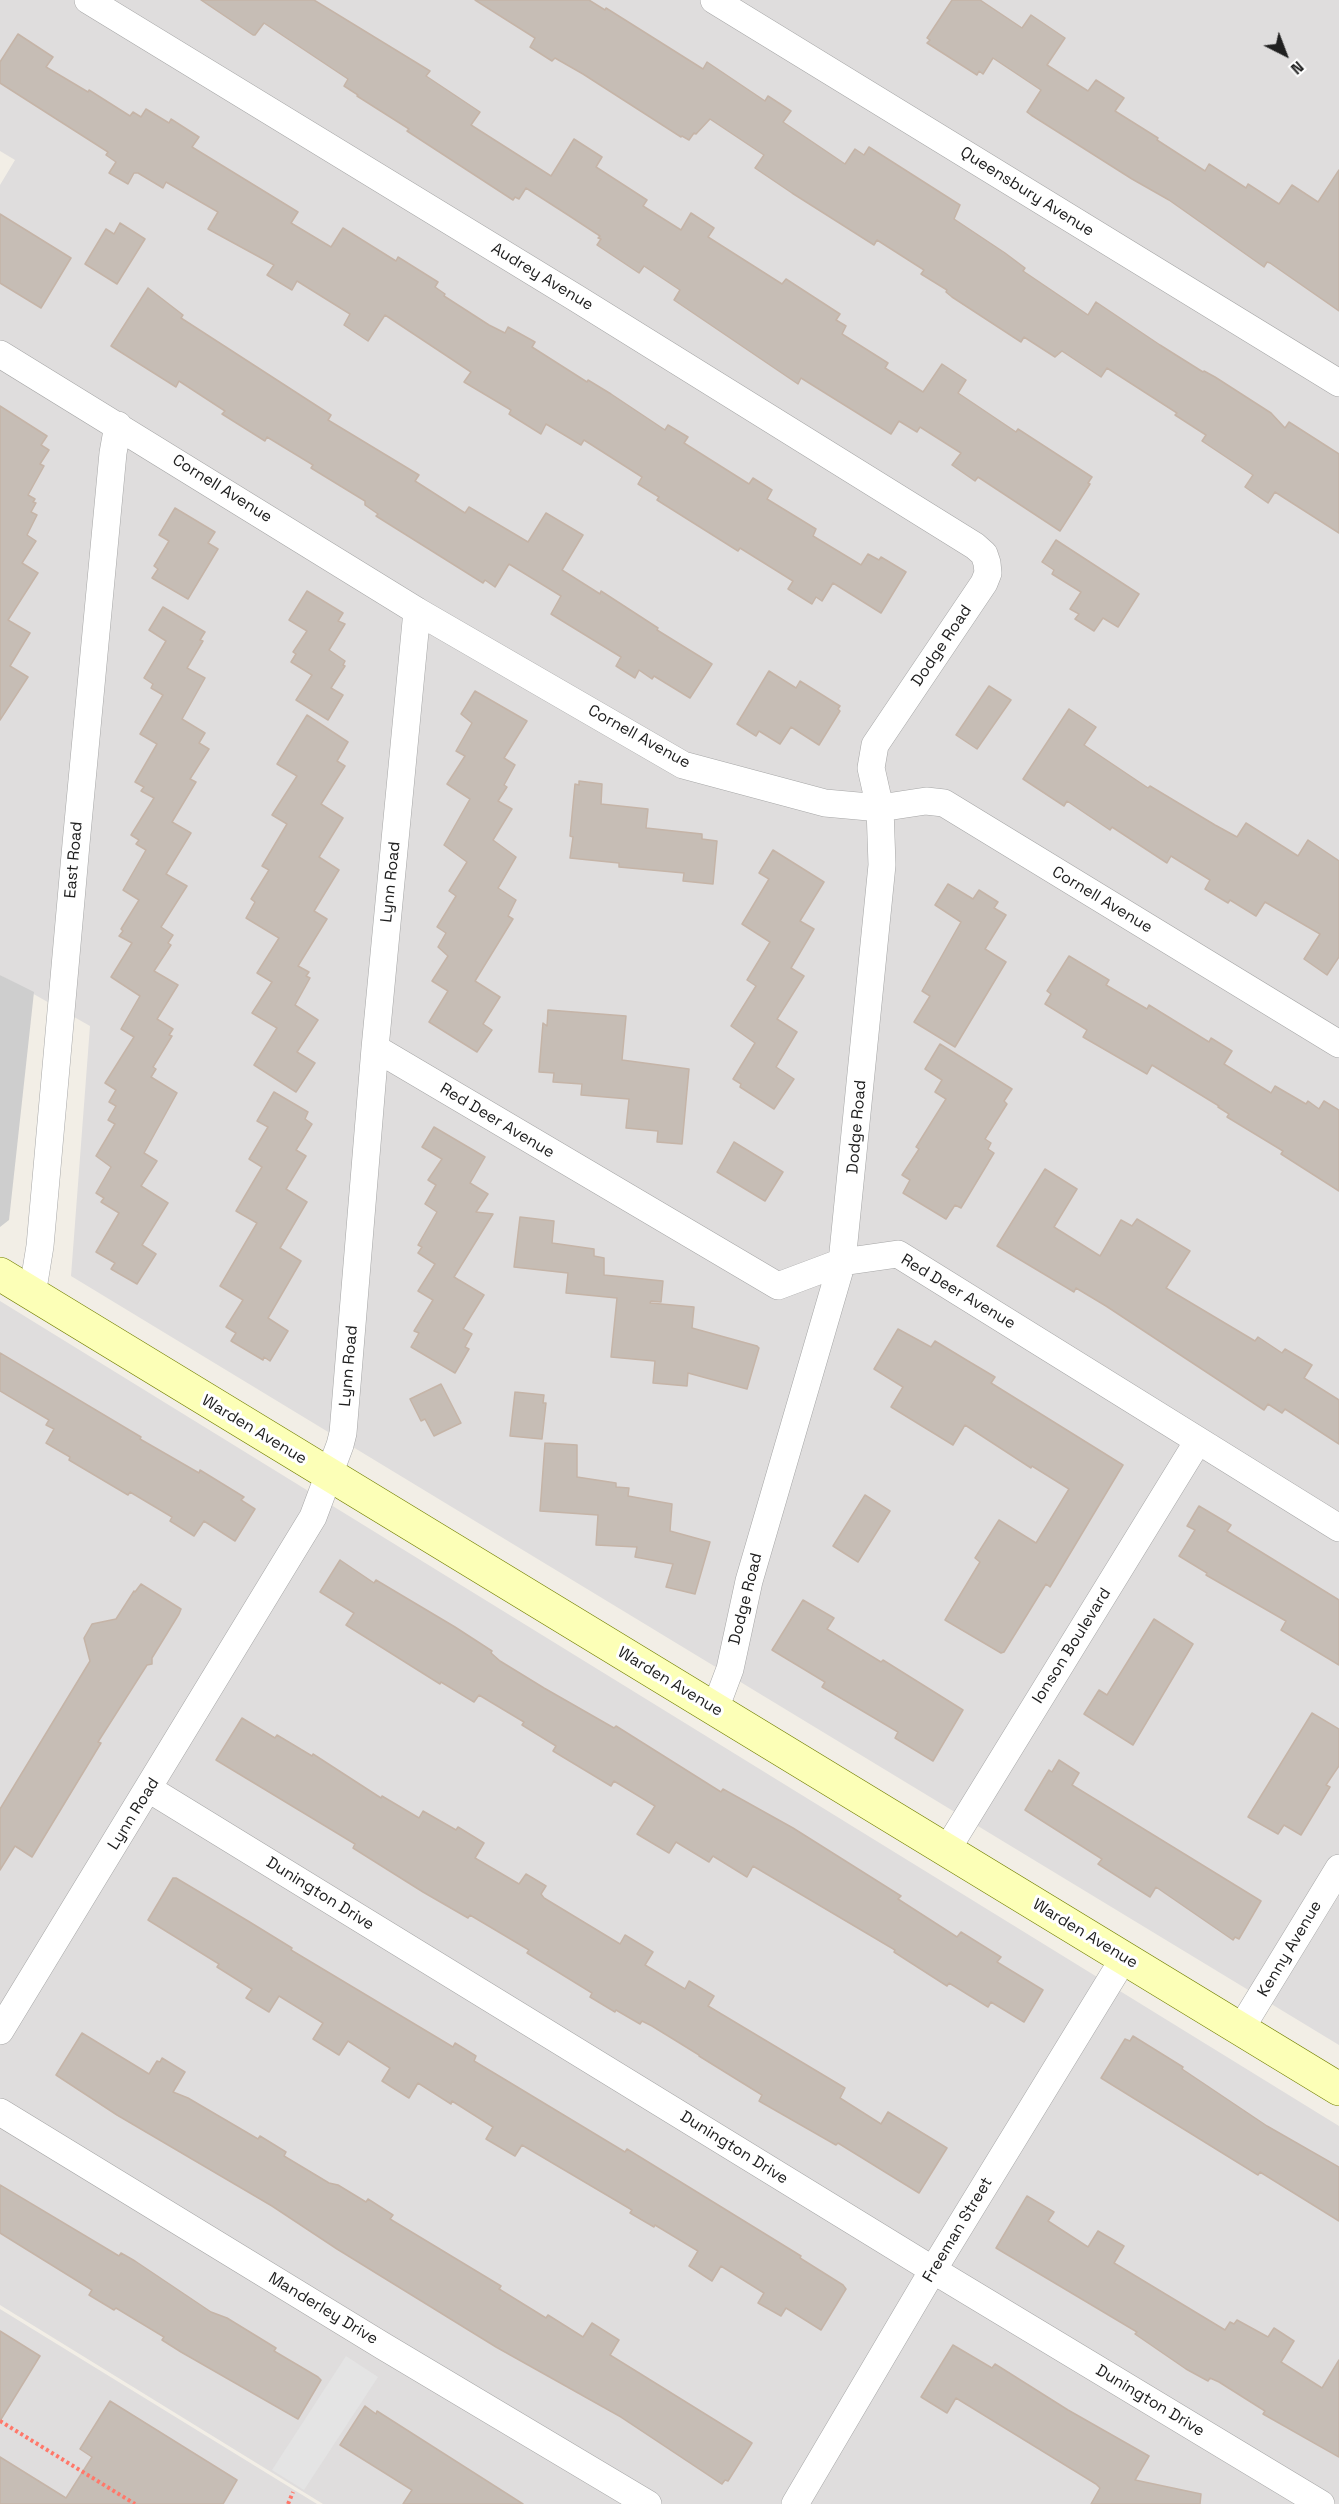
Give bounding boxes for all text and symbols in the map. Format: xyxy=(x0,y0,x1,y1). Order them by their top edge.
north arrow xyxy=(1255,24,1315,84)
text: N xyxy=(1286,56,1308,79)
street label: Queensbury Avenue xyxy=(957,143,1097,241)
street label: Audrey Avenue xyxy=(487,239,597,315)
street label: Cornell Avenue xyxy=(169,451,275,527)
street label: Dodge Road xyxy=(908,602,976,690)
street label: Cornell Avenue xyxy=(585,701,693,773)
street label: East Road xyxy=(61,821,87,899)
street label: Lynn Road xyxy=(377,840,405,924)
street label: Cornell Avenue xyxy=(1048,862,1156,938)
street label: Red Deer Avenue xyxy=(436,1079,558,1163)
street label: Dodge Road xyxy=(843,1079,871,1175)
street label: Red Deer Avenue xyxy=(897,1250,1019,1334)
street label: Lynn Road xyxy=(336,1325,362,1407)
street label: Warden Avenue xyxy=(198,1391,310,1469)
street label: Dodge Road xyxy=(725,1551,767,1647)
street label: Ionson Boulevard xyxy=(1029,1585,1115,1707)
street label: Warden Avenue xyxy=(614,1643,726,1721)
street label: Lynn Road xyxy=(104,1774,164,1854)
street label: Dunington Drive xyxy=(263,1853,377,1935)
street label: Warden Avenue xyxy=(1029,1895,1141,1973)
street label: Kenny Avenue xyxy=(1254,1897,1326,2001)
street label: Dunington Drive xyxy=(677,2107,791,2189)
street label: Freeman Street xyxy=(919,2174,997,2286)
street label: Manderley Drive xyxy=(265,2269,381,2349)
street label: Dunington Drive xyxy=(1092,2361,1208,2441)

